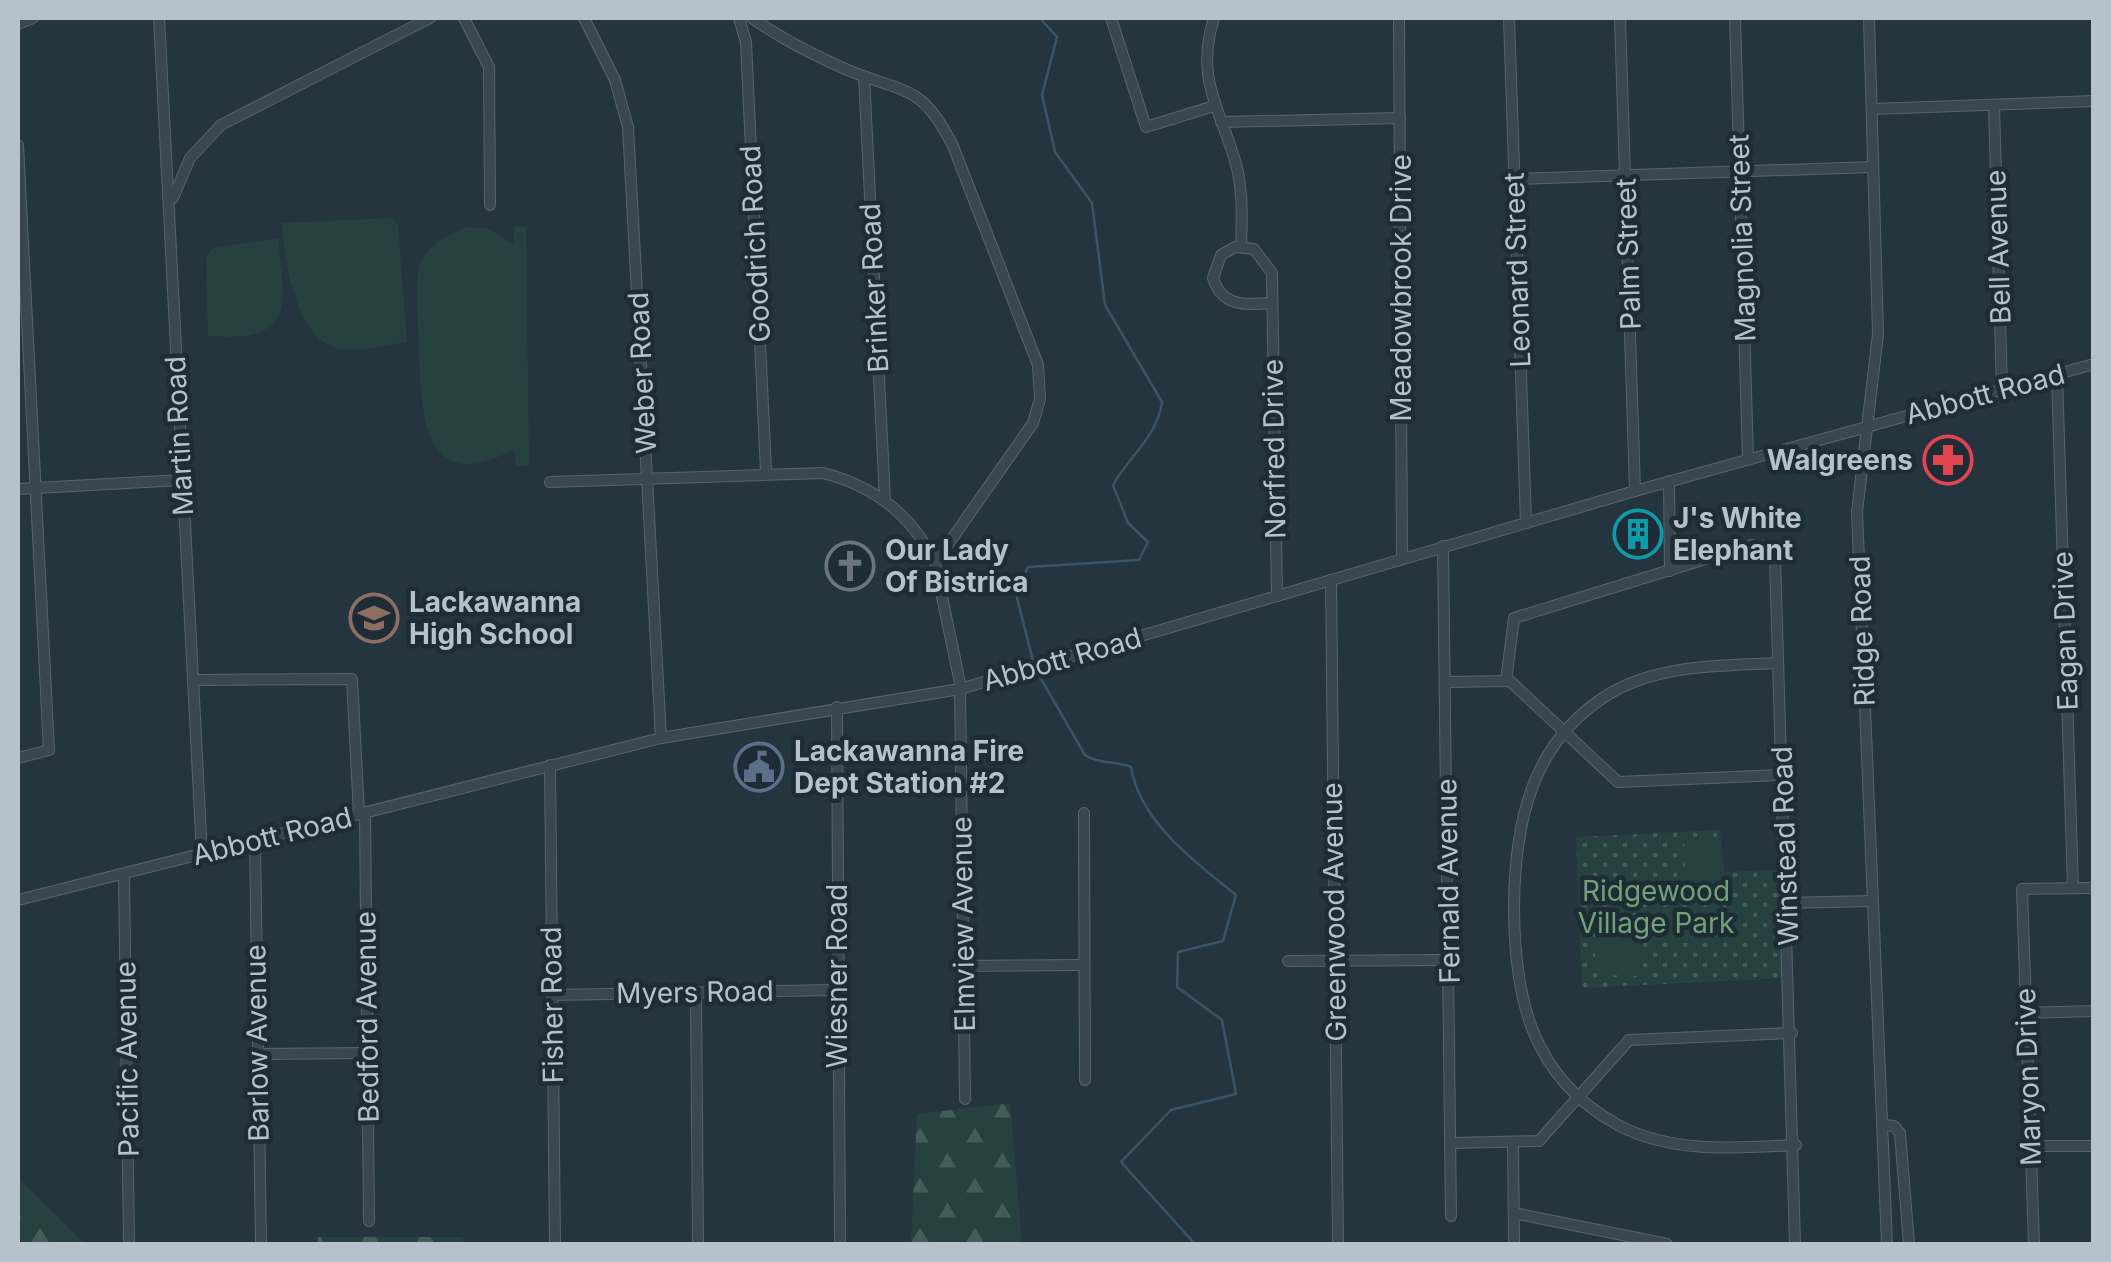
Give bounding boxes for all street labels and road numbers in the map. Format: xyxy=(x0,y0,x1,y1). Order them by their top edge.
street label: Magnolia Street xyxy=(1721,134,1763,342)
street label: Goodrich Road xyxy=(733,145,777,343)
street label: Meadowbrook Drive xyxy=(1384,154,1418,422)
street label: Bell Avenue xyxy=(1978,169,2018,325)
street label: Leonard Street xyxy=(1497,172,1537,368)
street label: Palm Street xyxy=(1608,178,1648,330)
street label: Brinker Road xyxy=(853,202,895,374)
street label: Weber Road xyxy=(621,291,663,455)
street label: Martin Road xyxy=(158,355,200,517)
street label: Abbott Road xyxy=(1902,356,2068,432)
street label: Norfred Drive xyxy=(1255,359,1293,539)
street label: Eagan Drive xyxy=(2045,551,2085,711)
street label: Ridge Road xyxy=(1842,555,1882,707)
street label: Abbott Road xyxy=(979,620,1145,698)
street label: Winstead Road xyxy=(1765,746,1805,946)
street label: Fernald Avenue xyxy=(1429,778,1467,984)
street label: Greenwood Avenue xyxy=(1315,782,1353,1042)
street label: Abbott Road xyxy=(189,800,355,872)
street label: Elmview Avenue xyxy=(944,816,982,1032)
street label: Wiesner Road xyxy=(820,884,854,1068)
street label: Bedford Avenue xyxy=(348,911,386,1123)
street label: Fisher Road xyxy=(534,926,570,1084)
street label: Barlow Avenue xyxy=(238,944,276,1142)
street label: Pacific Avenue xyxy=(108,961,146,1157)
street label: Myers Road xyxy=(616,974,774,1010)
street label: Maryon Drive xyxy=(2008,988,2048,1166)

